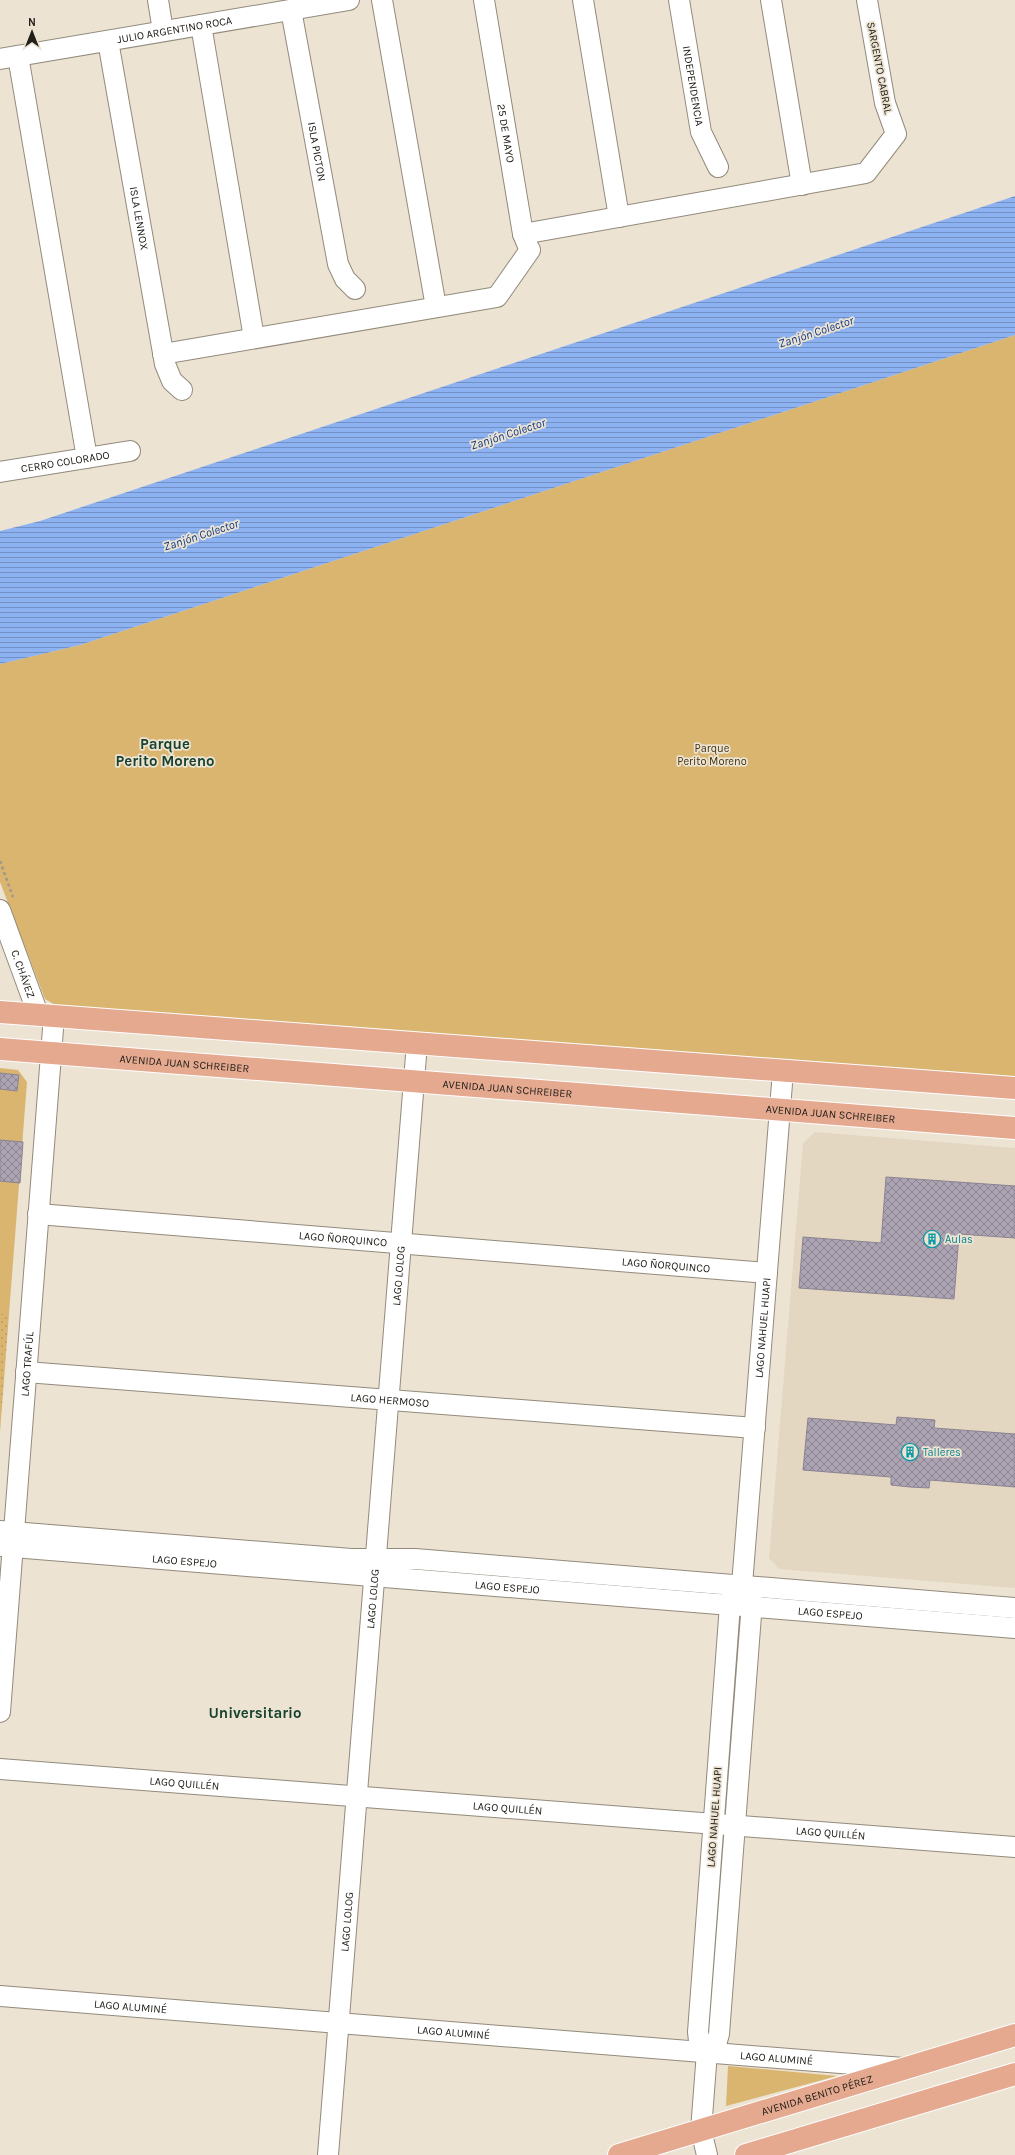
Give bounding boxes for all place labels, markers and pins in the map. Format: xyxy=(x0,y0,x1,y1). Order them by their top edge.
building icon: Aulas xyxy=(922,1229,942,1249)
place label: Aulas xyxy=(945,1233,973,1246)
building icon: Talleres xyxy=(900,1442,920,1462)
place label: Talleres xyxy=(923,1446,961,1459)

